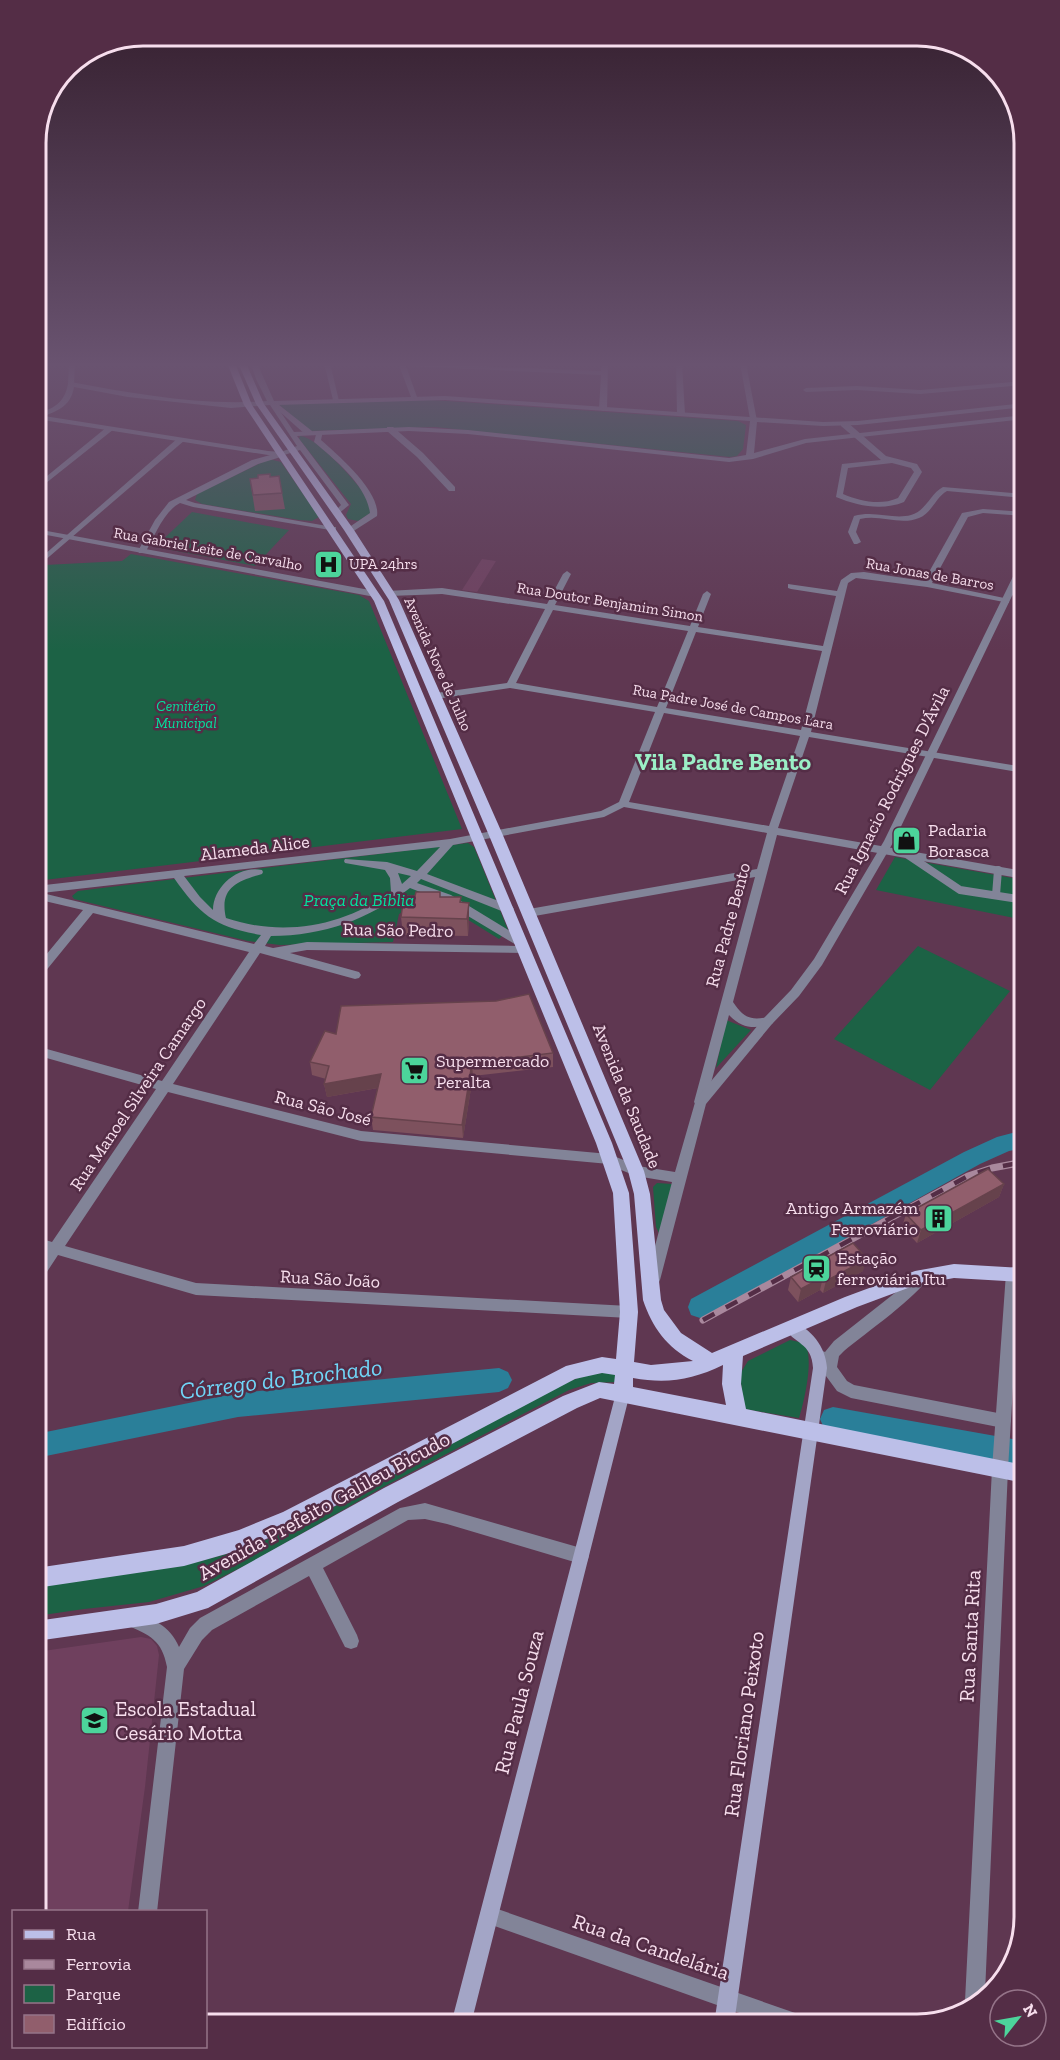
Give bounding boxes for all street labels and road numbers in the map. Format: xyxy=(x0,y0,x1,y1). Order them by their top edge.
street label: Rua Gabriel Leite de Carvalho xyxy=(112,524,304,575)
street label: Rua Jonas de Barros xyxy=(864,554,996,594)
street label: Rua Doutor Benjamim Simon xyxy=(516,578,705,626)
street label: Avenida Nove de Julho xyxy=(400,594,476,734)
street label: Rua Padre José de Campos Lara xyxy=(631,680,835,734)
street label: Rua Ignacio Rodrigues D'Ávila xyxy=(830,682,954,898)
street label: Alameda Alice xyxy=(199,830,311,866)
street label: Rua Padre Bento xyxy=(701,860,755,990)
street label: Rua São Pedro xyxy=(342,918,454,942)
street label: Rua Manoel Silveira Camargo xyxy=(65,993,211,1195)
street label: Avenida da Saudade xyxy=(588,1020,666,1172)
street label: Rua São José xyxy=(273,1085,373,1131)
street label: Rua São João xyxy=(279,1265,381,1293)
street label: Avenida Prefeito Galileu Bicudo xyxy=(193,1426,454,1585)
street label: Rua Santa Rita xyxy=(954,1569,985,1703)
street label: Rua Paula Souza xyxy=(489,1627,549,1777)
street label: Rua Floriano Peixoto xyxy=(718,1629,769,1818)
street label: Rua da Candelária xyxy=(570,1908,733,1985)

